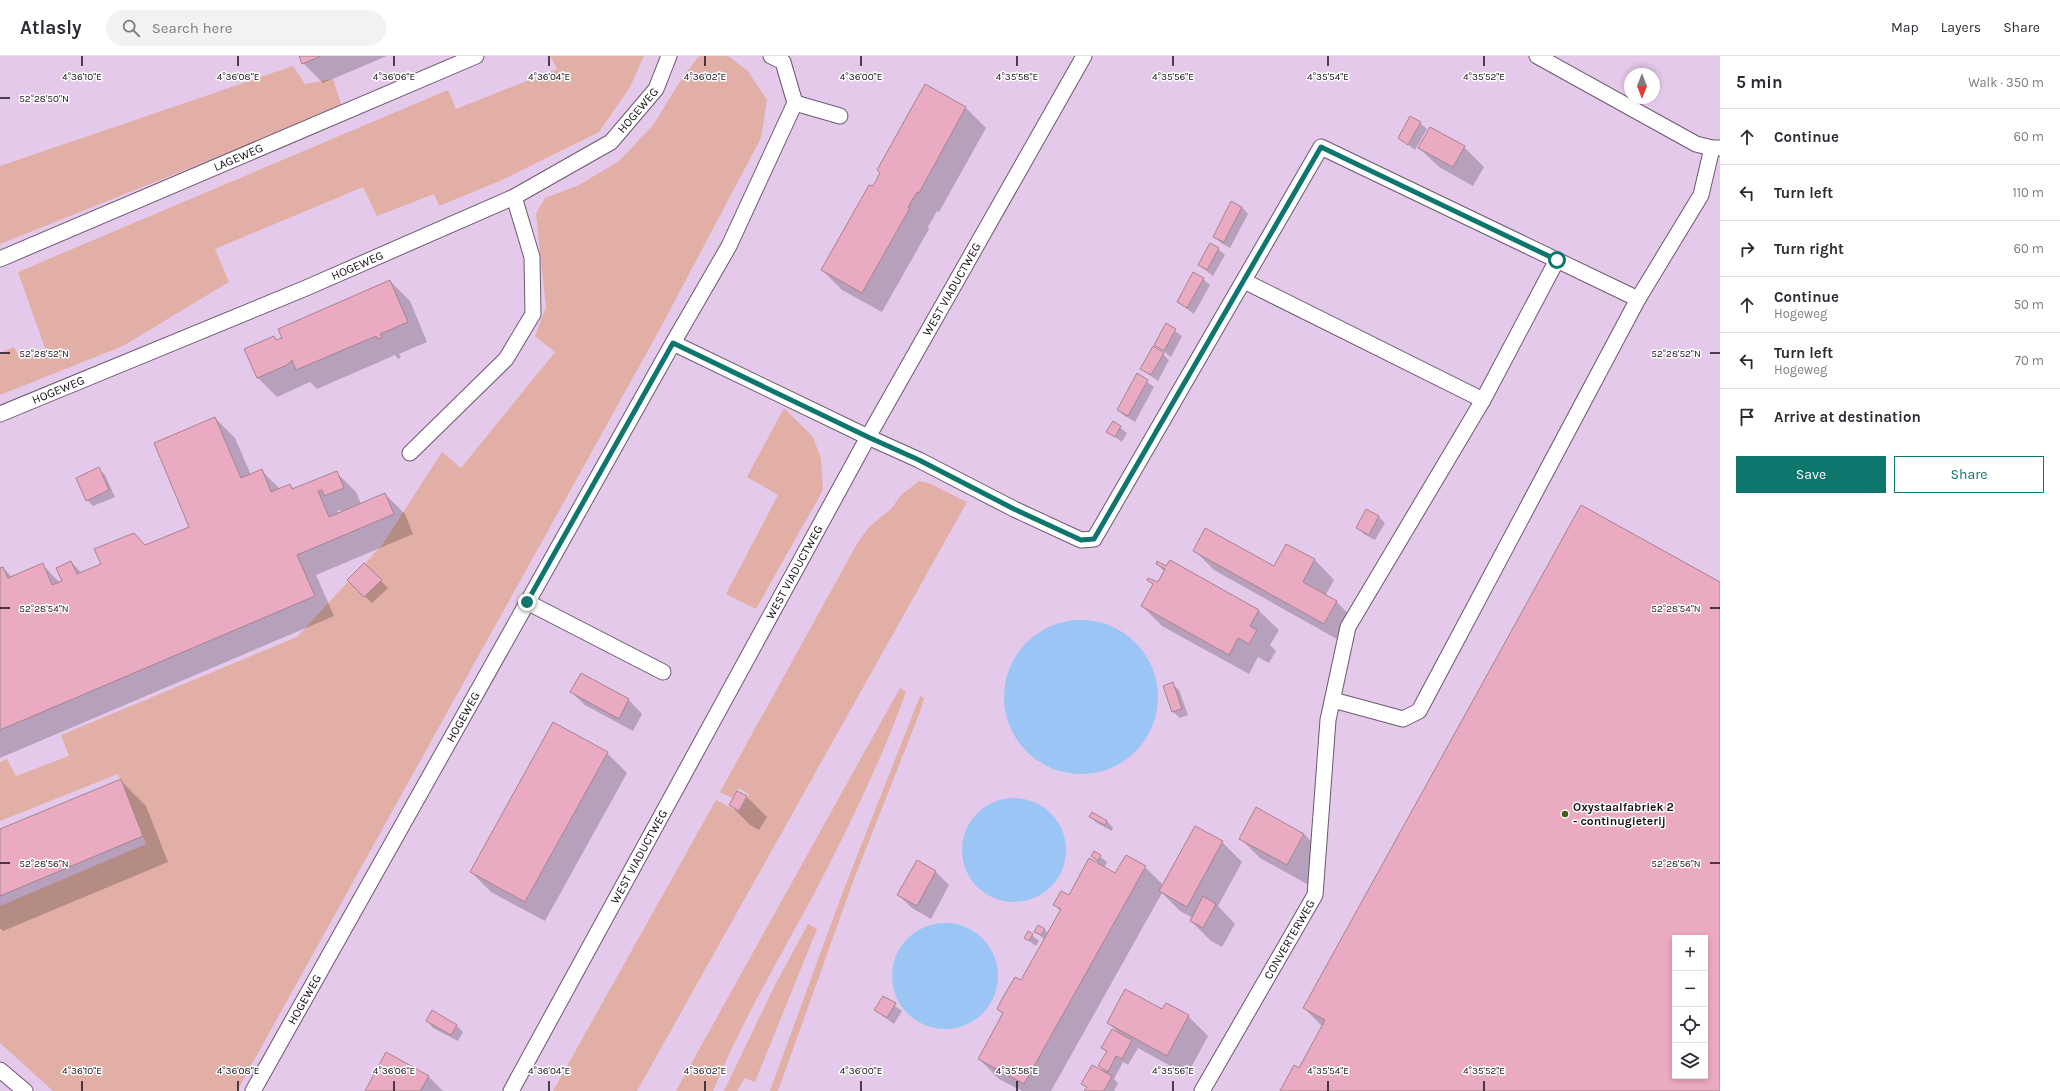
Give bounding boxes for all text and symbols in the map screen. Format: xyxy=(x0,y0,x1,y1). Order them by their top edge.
search box xyxy=(106,10,386,46)
text: Atlasly xyxy=(20,17,82,39)
icon: search xyxy=(120,17,142,39)
text: Search here xyxy=(152,19,232,37)
text: Map xyxy=(1891,19,1919,36)
text: Layers xyxy=(1941,19,1981,36)
text: Share xyxy=(2003,19,2040,36)
north arrow xyxy=(1624,68,1660,104)
text: 4°36'10"E xyxy=(62,71,102,83)
text: 4°36'08"E xyxy=(217,71,259,83)
text: 4°36'06"E xyxy=(373,71,415,83)
text: 4°36'04"E xyxy=(528,71,570,83)
text: 4°36'02"E xyxy=(684,71,726,83)
text: 4°36'00"E xyxy=(840,71,882,83)
text: 4°35'58"E xyxy=(996,71,1038,83)
text: 4°35'56"E xyxy=(1152,71,1194,83)
text: 4°35'54"E xyxy=(1307,71,1349,83)
text: 4°35'52"E xyxy=(1463,71,1505,83)
text: 5 min xyxy=(1736,72,1783,92)
text: Walk · 350 m xyxy=(1968,75,2044,90)
street label: HOGEWEG xyxy=(615,85,661,136)
text: 52°28'50"N xyxy=(19,93,69,105)
icon: ahead xyxy=(1736,126,1758,148)
text: Continue xyxy=(1774,128,1839,146)
text: 60 m xyxy=(2014,129,2044,144)
street label: LAGEWEG xyxy=(211,141,265,174)
icon: left xyxy=(1736,182,1758,204)
text: Turn left xyxy=(1774,184,1833,202)
text: 110 m xyxy=(2012,185,2044,200)
icon: right xyxy=(1736,238,1758,260)
street label: WEST VIADUCTWEG xyxy=(920,240,984,338)
text: Turn right xyxy=(1774,240,1844,258)
text: 60 m xyxy=(2014,241,2044,256)
street label: HOGEWEG xyxy=(329,248,386,283)
route start xyxy=(1548,251,1566,269)
text: Continue xyxy=(1774,288,1839,306)
icon: ahead xyxy=(1736,294,1758,316)
text: 50 m xyxy=(2014,297,2044,312)
text: Hogeweg xyxy=(1774,306,1827,321)
text: Turn left xyxy=(1774,344,1833,362)
text: 52°28'52"N xyxy=(19,348,69,360)
text: 52°28'52"N xyxy=(1651,348,1701,360)
icon: left xyxy=(1736,350,1758,372)
text: 70 m xyxy=(2015,353,2044,368)
text: Hogeweg xyxy=(1774,362,1827,377)
street label: HOGEWEG xyxy=(30,373,87,407)
icon: arrive xyxy=(1736,406,1758,428)
text: Arrive at destination xyxy=(1774,408,1921,426)
button: Save xyxy=(1736,456,1886,493)
button: Share xyxy=(1894,456,2044,493)
street label: WEST VIADUCTWEG xyxy=(763,523,825,622)
route end xyxy=(518,593,536,611)
text: 52°28'54"N xyxy=(19,603,69,615)
text: 52°28'54"N xyxy=(1651,603,1701,615)
street label: HOGEWEG xyxy=(443,689,483,745)
place label: Oxystaalfabriek 2 - continugieterij xyxy=(1573,800,1674,828)
street label: WEST VIADUCTWEG xyxy=(608,807,670,906)
marker: Oxystaalfabriek 2 - continugieterij xyxy=(1560,809,1570,819)
text: 52°28'56"N xyxy=(19,858,69,870)
text: 52°28'56"N xyxy=(1651,858,1701,870)
street label: CONVERTERWEG xyxy=(1261,897,1318,982)
map controls xyxy=(1672,935,1708,1079)
button: + xyxy=(1672,935,1708,971)
button: − xyxy=(1672,971,1708,1007)
street label: HOGEWEG xyxy=(285,972,324,1027)
button: locate xyxy=(1672,1007,1708,1043)
button: layers xyxy=(1672,1043,1708,1079)
text: 4°36'10"E xyxy=(62,1065,102,1077)
text: 4°36'08"E xyxy=(217,1065,259,1077)
text: 4°36'06"E xyxy=(373,1065,415,1077)
text: 4°36'04"E xyxy=(528,1065,570,1077)
text: 4°36'02"E xyxy=(684,1065,726,1077)
text: 4°36'00"E xyxy=(840,1065,882,1077)
text: 4°35'58"E xyxy=(996,1065,1038,1077)
text: 4°35'56"E xyxy=(1152,1065,1194,1077)
text: 4°35'54"E xyxy=(1307,1065,1349,1077)
text: 4°35'52"E xyxy=(1463,1065,1505,1077)

